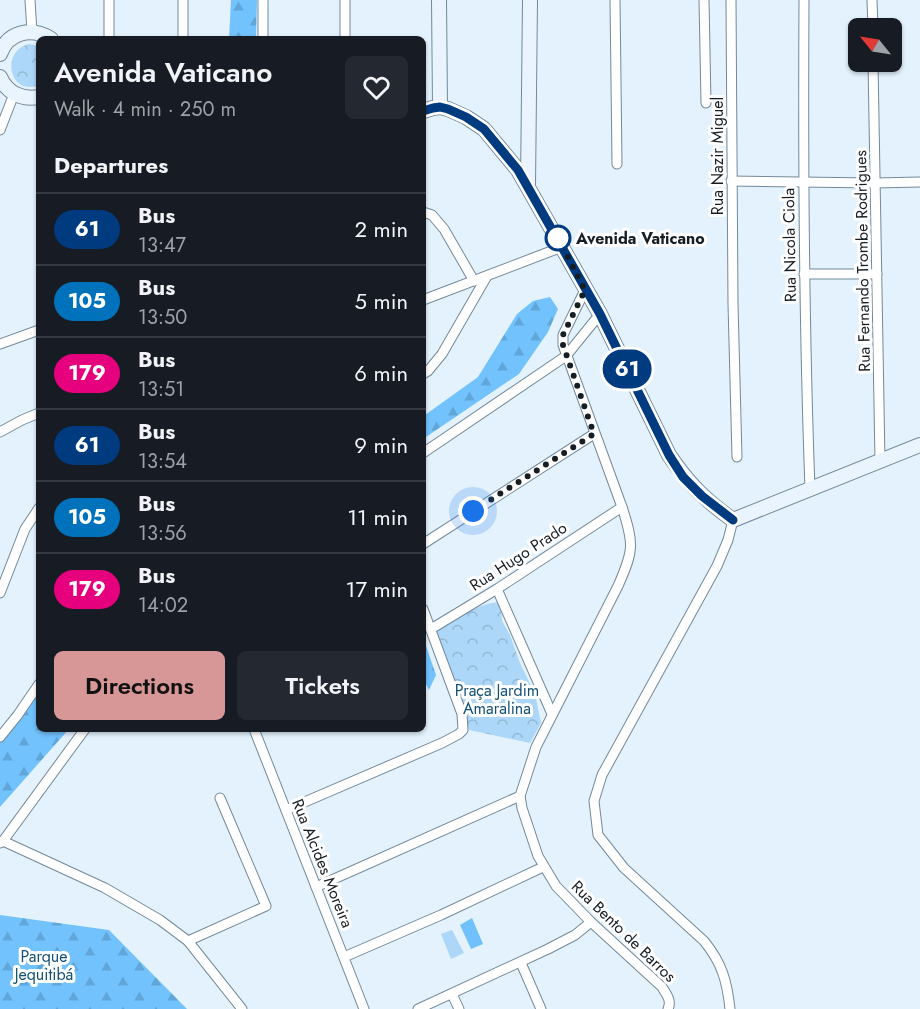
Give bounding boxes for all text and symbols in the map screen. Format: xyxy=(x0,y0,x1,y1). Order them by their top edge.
north arrow xyxy=(848,18,902,72)
map controls xyxy=(848,18,902,72)
text: Avenida Vaticano xyxy=(54,52,272,93)
button: heart xyxy=(345,56,408,119)
text: Walk · 4 min · 250 m xyxy=(54,95,236,124)
street label: Rua Nazir Miguel xyxy=(706,97,729,215)
text: Departures xyxy=(54,149,168,181)
street label: Rua Fernando Trombe Rodrigues xyxy=(849,150,876,372)
street label: Rua Nicola Ciola xyxy=(777,188,802,302)
text: Bus xyxy=(138,199,175,231)
text: 2 min xyxy=(354,213,408,245)
text: 61 xyxy=(75,214,99,244)
marker: Avenida Vaticano xyxy=(545,225,571,251)
place label: Avenida Vaticano xyxy=(575,227,705,250)
text: 13:47 xyxy=(138,231,186,260)
text: Bus xyxy=(138,271,175,303)
text: 5 min xyxy=(355,285,408,317)
text: 105 xyxy=(68,286,106,316)
text: 13:50 xyxy=(138,303,187,332)
text: Bus xyxy=(138,343,175,375)
line badge: 61 xyxy=(600,350,654,388)
text: 61 xyxy=(615,354,639,384)
text: 6 min xyxy=(354,357,408,389)
text: 179 xyxy=(68,358,106,388)
text: 13:51 xyxy=(138,375,184,404)
text: Bus xyxy=(138,415,175,447)
text: 9 min xyxy=(354,429,408,461)
text: 61 xyxy=(75,430,99,460)
text: 13:54 xyxy=(138,447,187,476)
text: Bus xyxy=(138,487,175,519)
your location xyxy=(458,496,488,526)
text: 11 min xyxy=(347,501,408,533)
text: 105 xyxy=(68,502,106,532)
street label: Rua Hugo Prado xyxy=(465,516,572,597)
text: 13:56 xyxy=(138,519,187,548)
text: Bus xyxy=(138,559,175,591)
text: 17 min xyxy=(346,573,408,605)
text: 179 xyxy=(68,574,106,604)
text: 14:02 xyxy=(138,591,188,620)
button: Directions xyxy=(54,651,225,720)
button: Tickets xyxy=(237,651,408,720)
park label: Praça Jardim Amaralina xyxy=(455,679,539,720)
street label: Rua Alcides Moreira xyxy=(286,795,359,931)
street label: Rua Bento de Barros xyxy=(566,875,681,987)
park label: Parque Jequitibá xyxy=(13,945,73,986)

